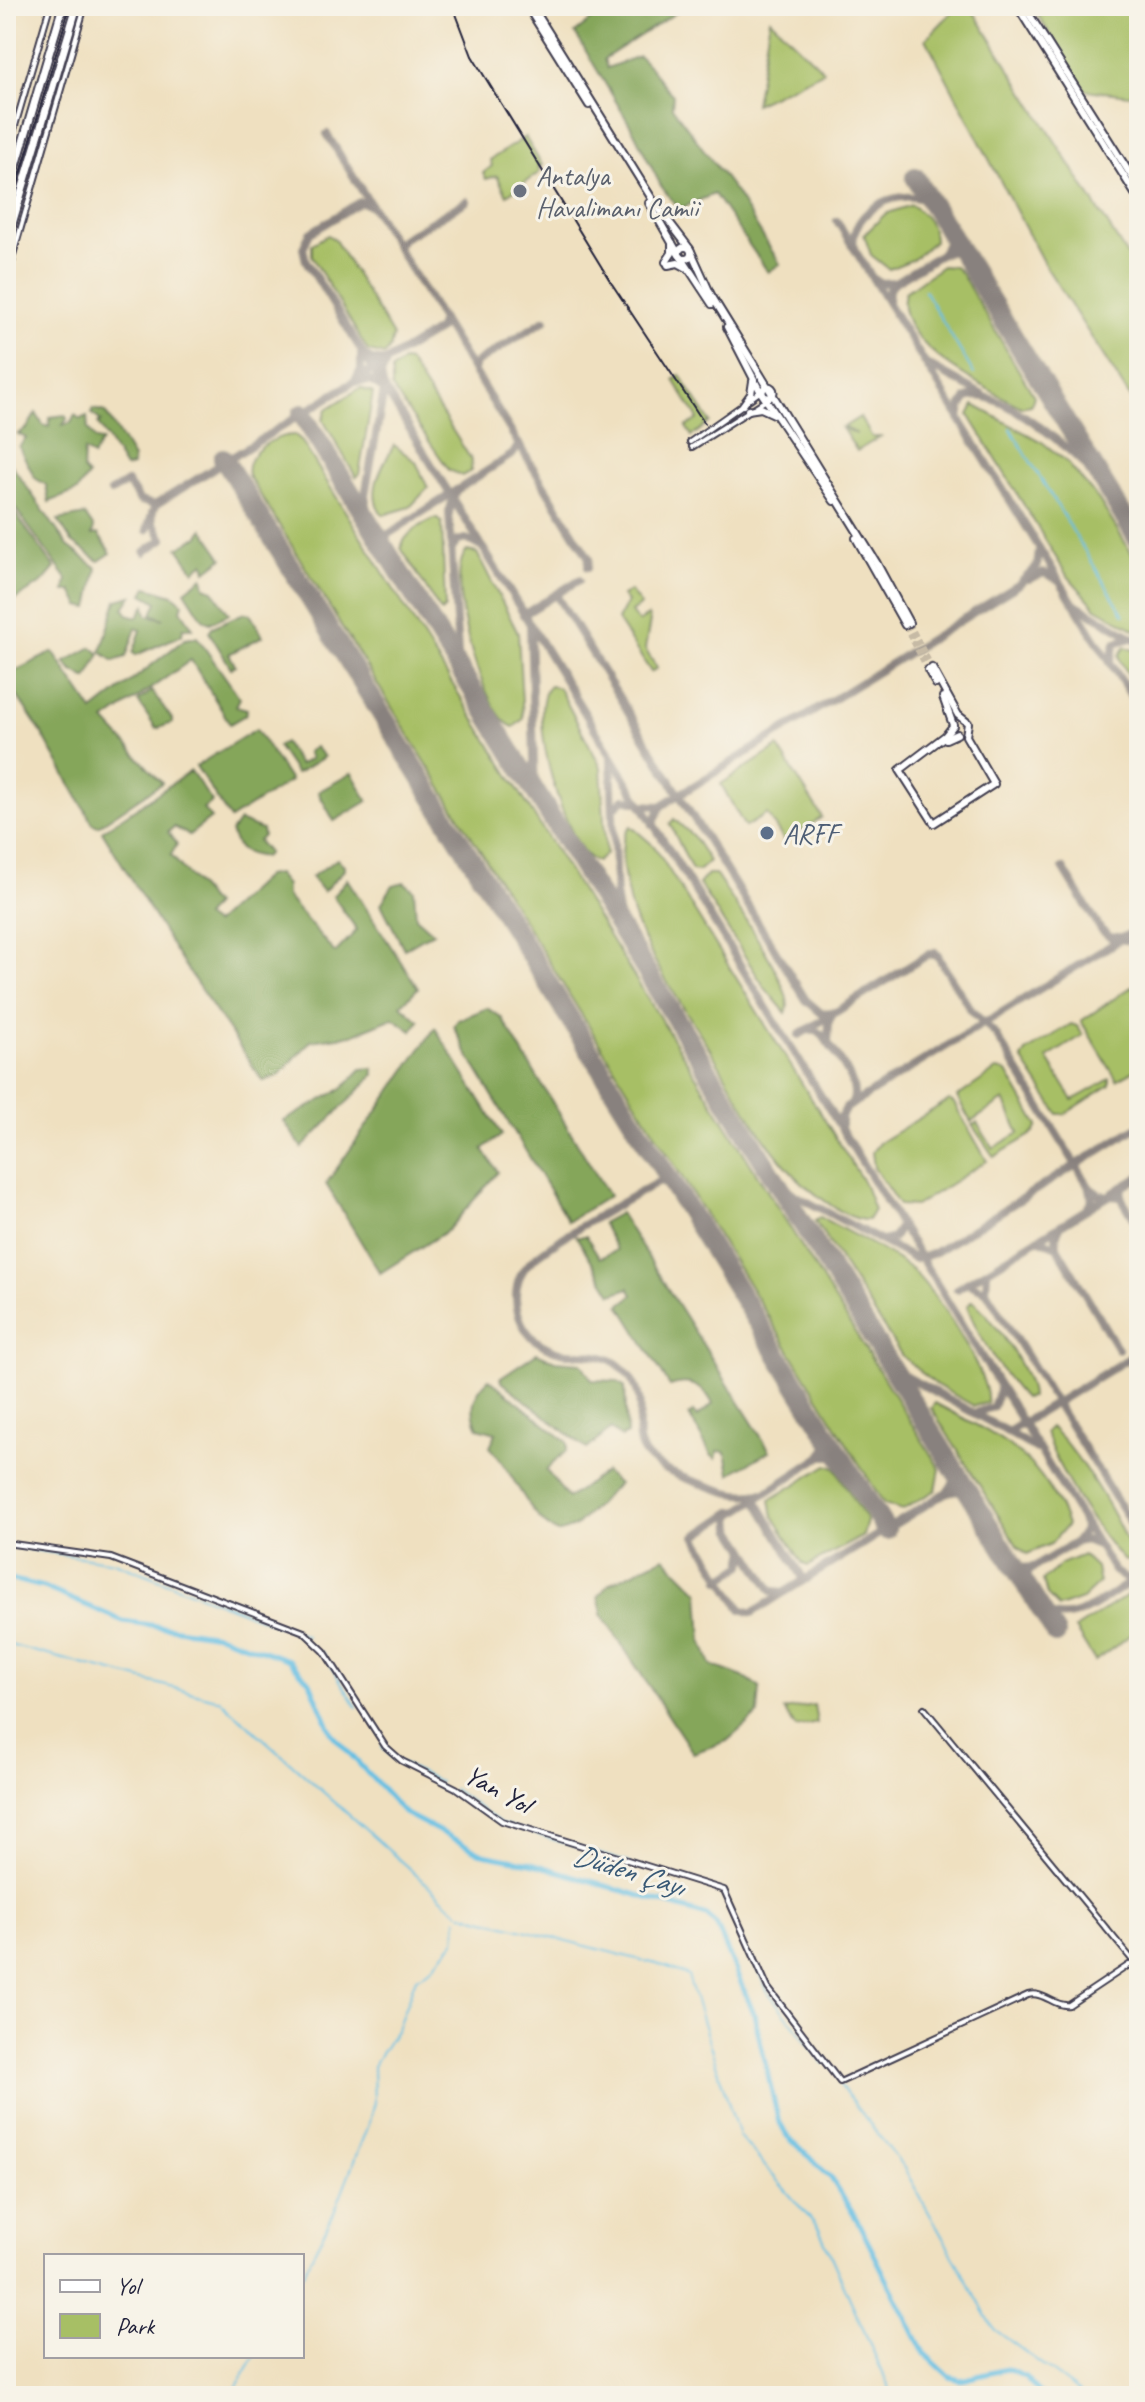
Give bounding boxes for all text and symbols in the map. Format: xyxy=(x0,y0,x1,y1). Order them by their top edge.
place label: Antalya Havalimanı Camii xyxy=(536,158,702,225)
marker: Antalya Havalimanı Camii xyxy=(511,182,529,200)
place label: ARFF xyxy=(783,816,843,851)
marker: ARFF xyxy=(758,824,776,842)
street label: Yan Yol xyxy=(459,1757,542,1824)
water label: Düden Çayı xyxy=(569,1835,692,1906)
legend xyxy=(44,2254,304,2358)
text: Yol xyxy=(116,2271,143,2301)
text: Park xyxy=(116,2311,156,2341)

